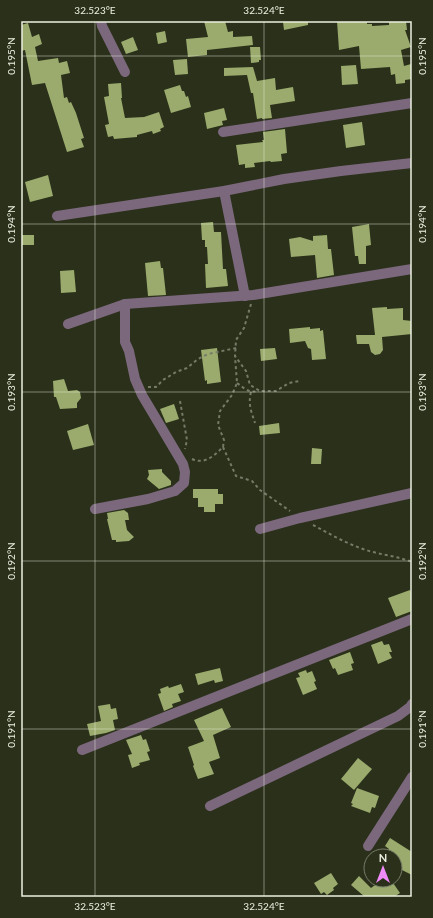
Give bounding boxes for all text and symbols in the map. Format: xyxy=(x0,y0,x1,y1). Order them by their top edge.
text: 32.523°E xyxy=(74,4,116,16)
text: 32.524°E xyxy=(243,4,285,16)
text: 0.195°N xyxy=(5,37,17,75)
text: 0.195°N xyxy=(416,37,428,75)
text: 0.194°N xyxy=(5,205,17,243)
text: 0.194°N xyxy=(416,205,428,243)
text: 0.193°N xyxy=(5,373,17,411)
text: 0.193°N xyxy=(416,373,428,411)
text: 0.192°N xyxy=(5,542,17,580)
text: 0.192°N xyxy=(416,542,428,580)
text: 0.191°N xyxy=(5,710,17,748)
text: 0.191°N xyxy=(416,710,428,748)
north arrow xyxy=(363,848,403,888)
text: N xyxy=(379,851,387,864)
text: 32.523°E xyxy=(74,900,116,912)
text: 32.524°E xyxy=(243,900,285,912)

